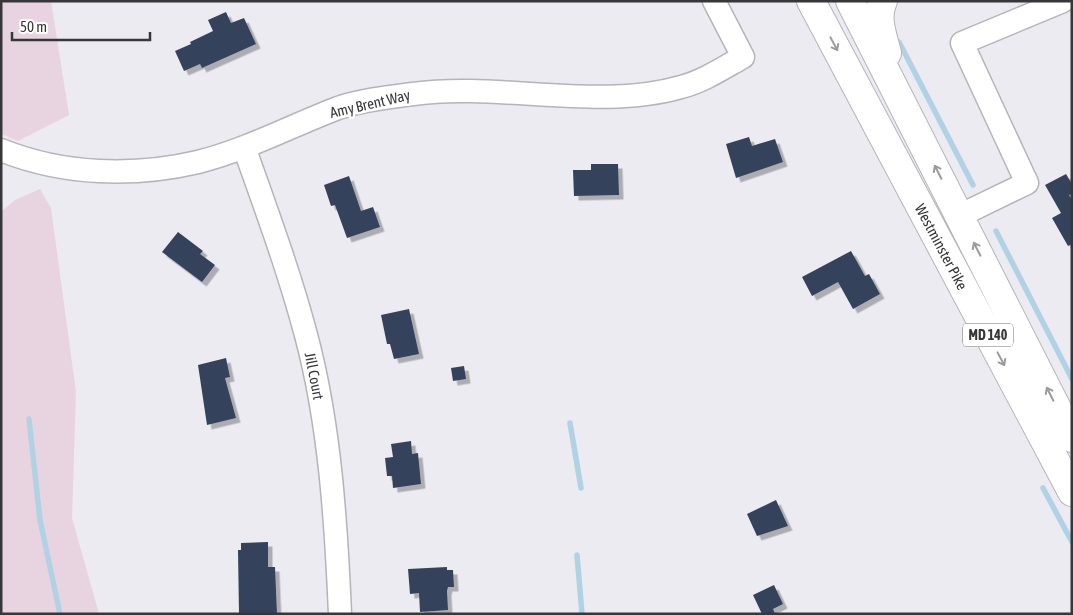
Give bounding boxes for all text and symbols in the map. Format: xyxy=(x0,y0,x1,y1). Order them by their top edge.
scale bar xyxy=(12,10,150,42)
text: 50 m xyxy=(20,18,47,35)
one-way arrow xyxy=(829,37,839,51)
street label: Amy Brent Way xyxy=(328,86,412,121)
one-way arrow xyxy=(933,165,942,180)
street label: Westminster Pike xyxy=(912,201,971,293)
one-way arrow xyxy=(972,242,981,257)
road number: MD 140 xyxy=(963,324,1013,346)
street label: Jill Court xyxy=(302,351,327,401)
one-way arrow xyxy=(996,352,1006,367)
one-way arrow xyxy=(1045,387,1054,402)

